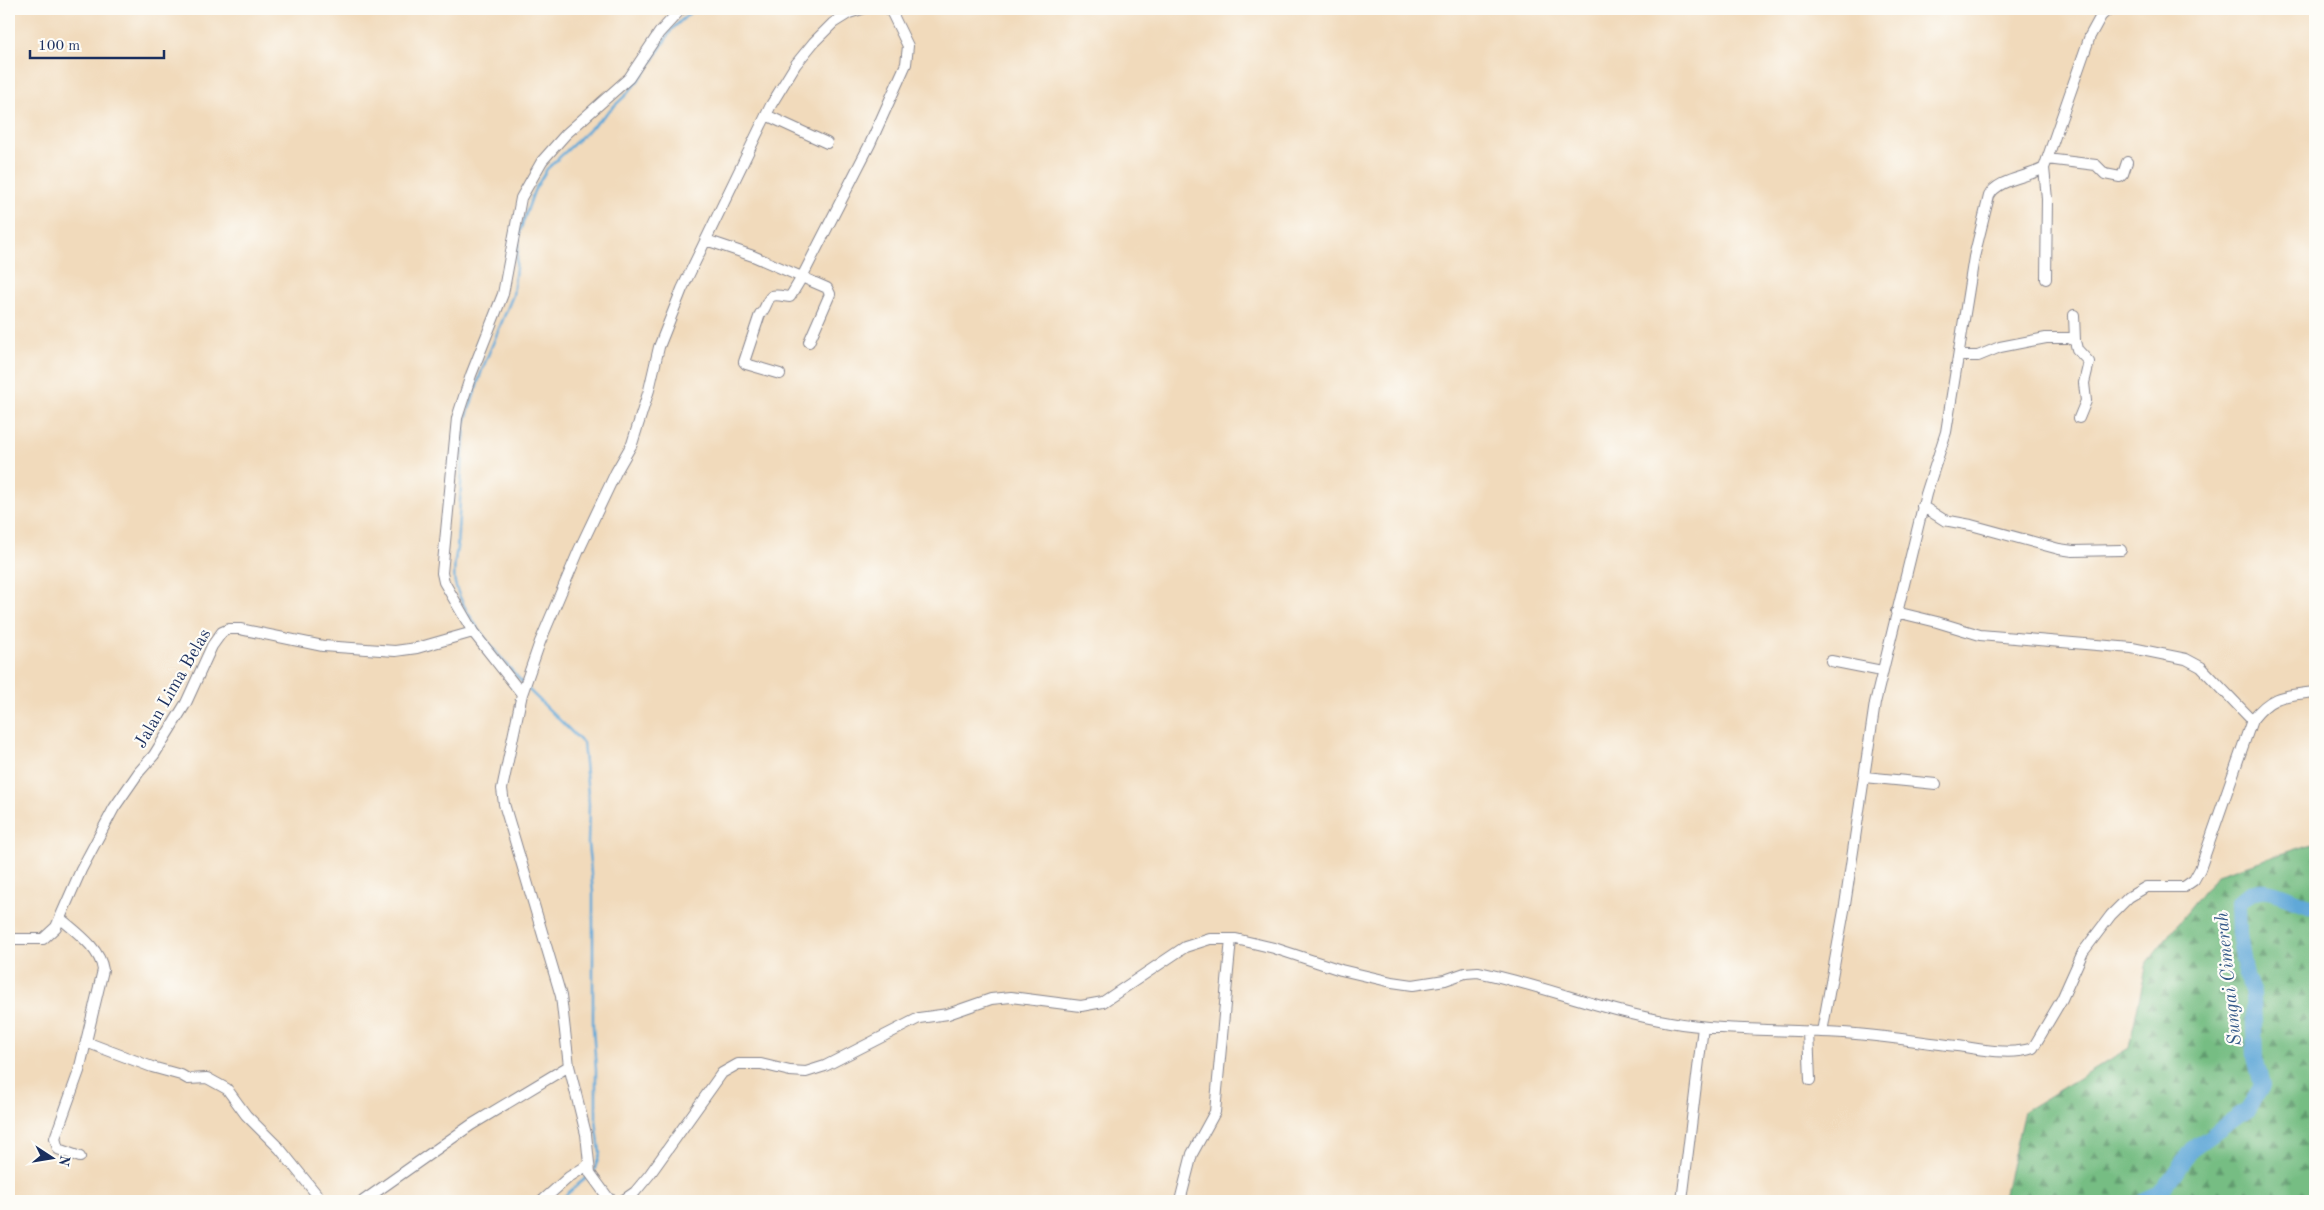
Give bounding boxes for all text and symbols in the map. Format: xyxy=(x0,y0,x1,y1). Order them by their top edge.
scale bar xyxy=(30,28,164,60)
text: 100 m xyxy=(38,39,80,54)
street label: Jalan Lima Belas xyxy=(131,626,214,751)
water label: Sungai Cimerah xyxy=(2213,910,2246,1047)
north arrow xyxy=(28,1132,78,1182)
text: N xyxy=(56,1154,72,1167)

